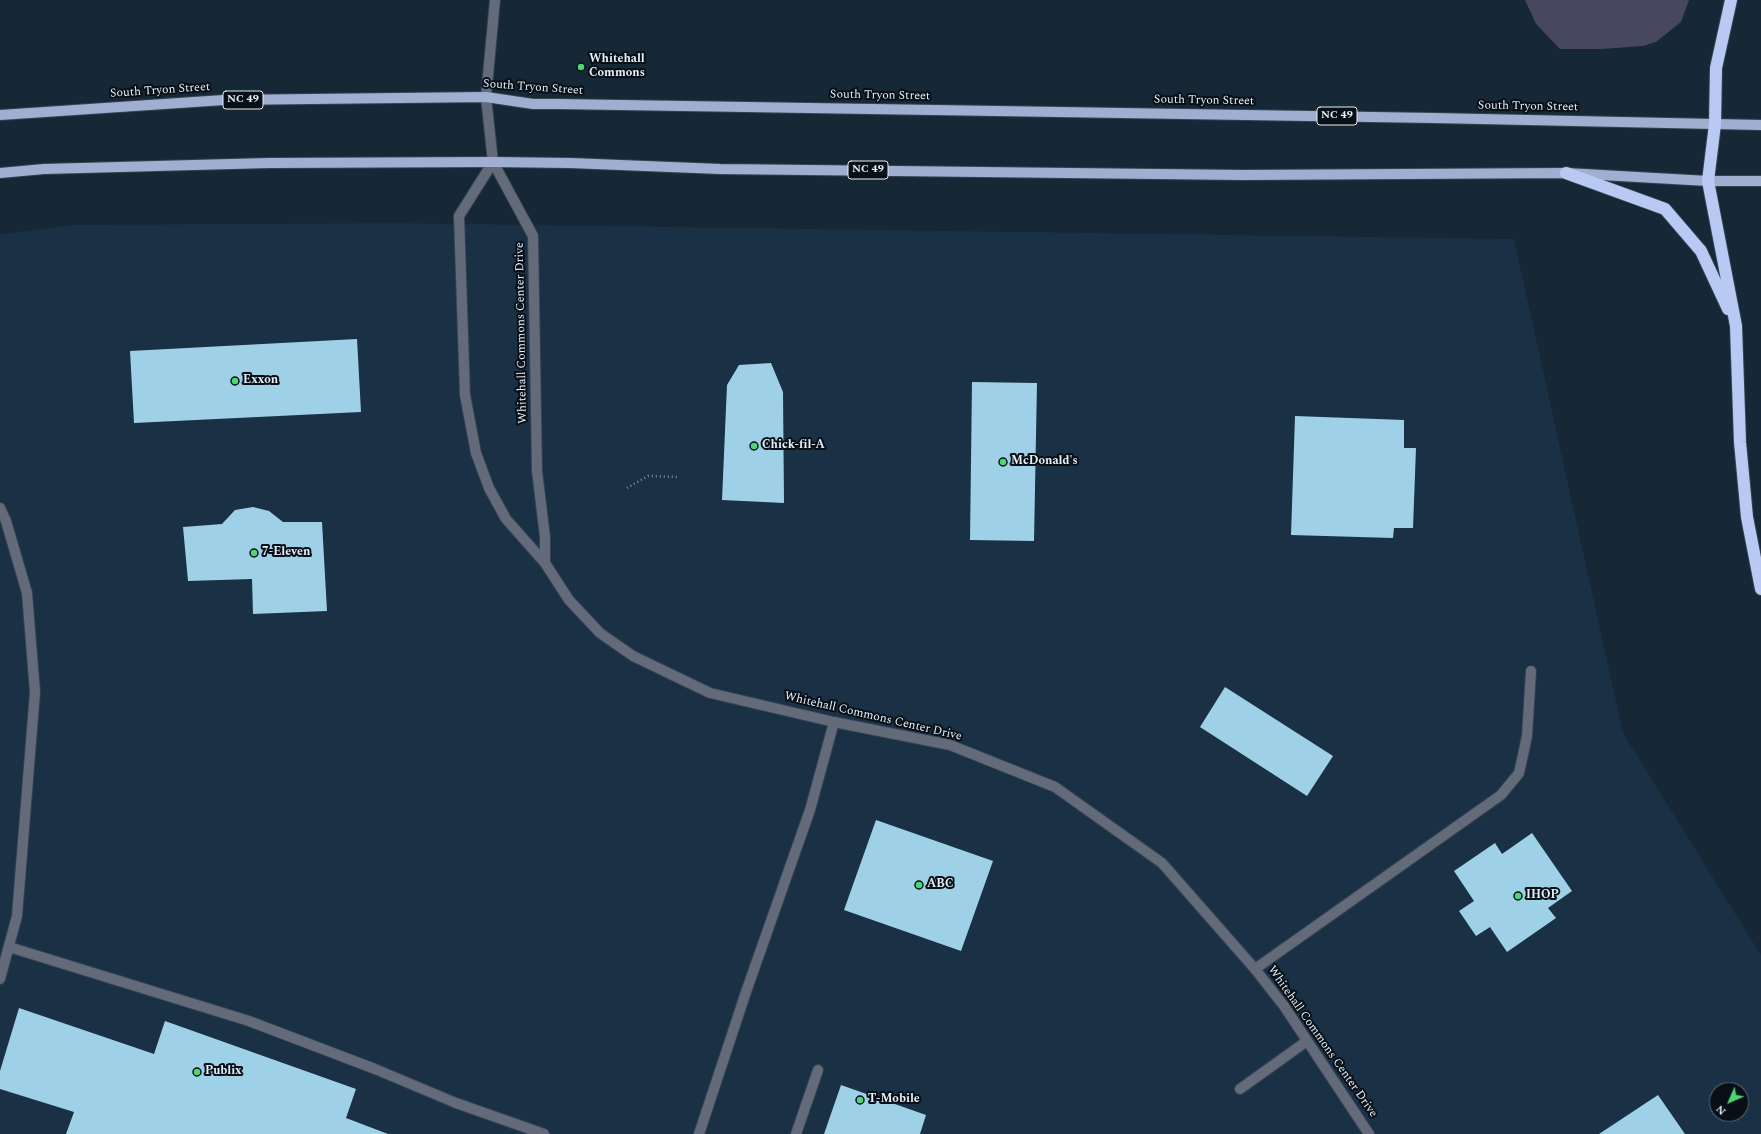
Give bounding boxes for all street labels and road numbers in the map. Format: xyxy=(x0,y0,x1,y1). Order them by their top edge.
street label: South Tryon Street xyxy=(482,77,584,99)
street label: South Tryon Street xyxy=(109,80,211,102)
street label: South Tryon Street xyxy=(830,88,930,104)
road number: NC 49 xyxy=(223,91,263,109)
street label: South Tryon Street xyxy=(1154,93,1254,109)
street label: South Tryon Street xyxy=(1478,99,1578,115)
road number: NC 49 xyxy=(1317,107,1357,125)
road number: NC 49 xyxy=(848,161,888,179)
street label: Whitehall Commons Center Drive xyxy=(513,242,531,424)
street label: Whitehall Commons Center Drive xyxy=(783,690,963,744)
street label: Whitehall Commons Center Drive xyxy=(1264,964,1380,1120)

